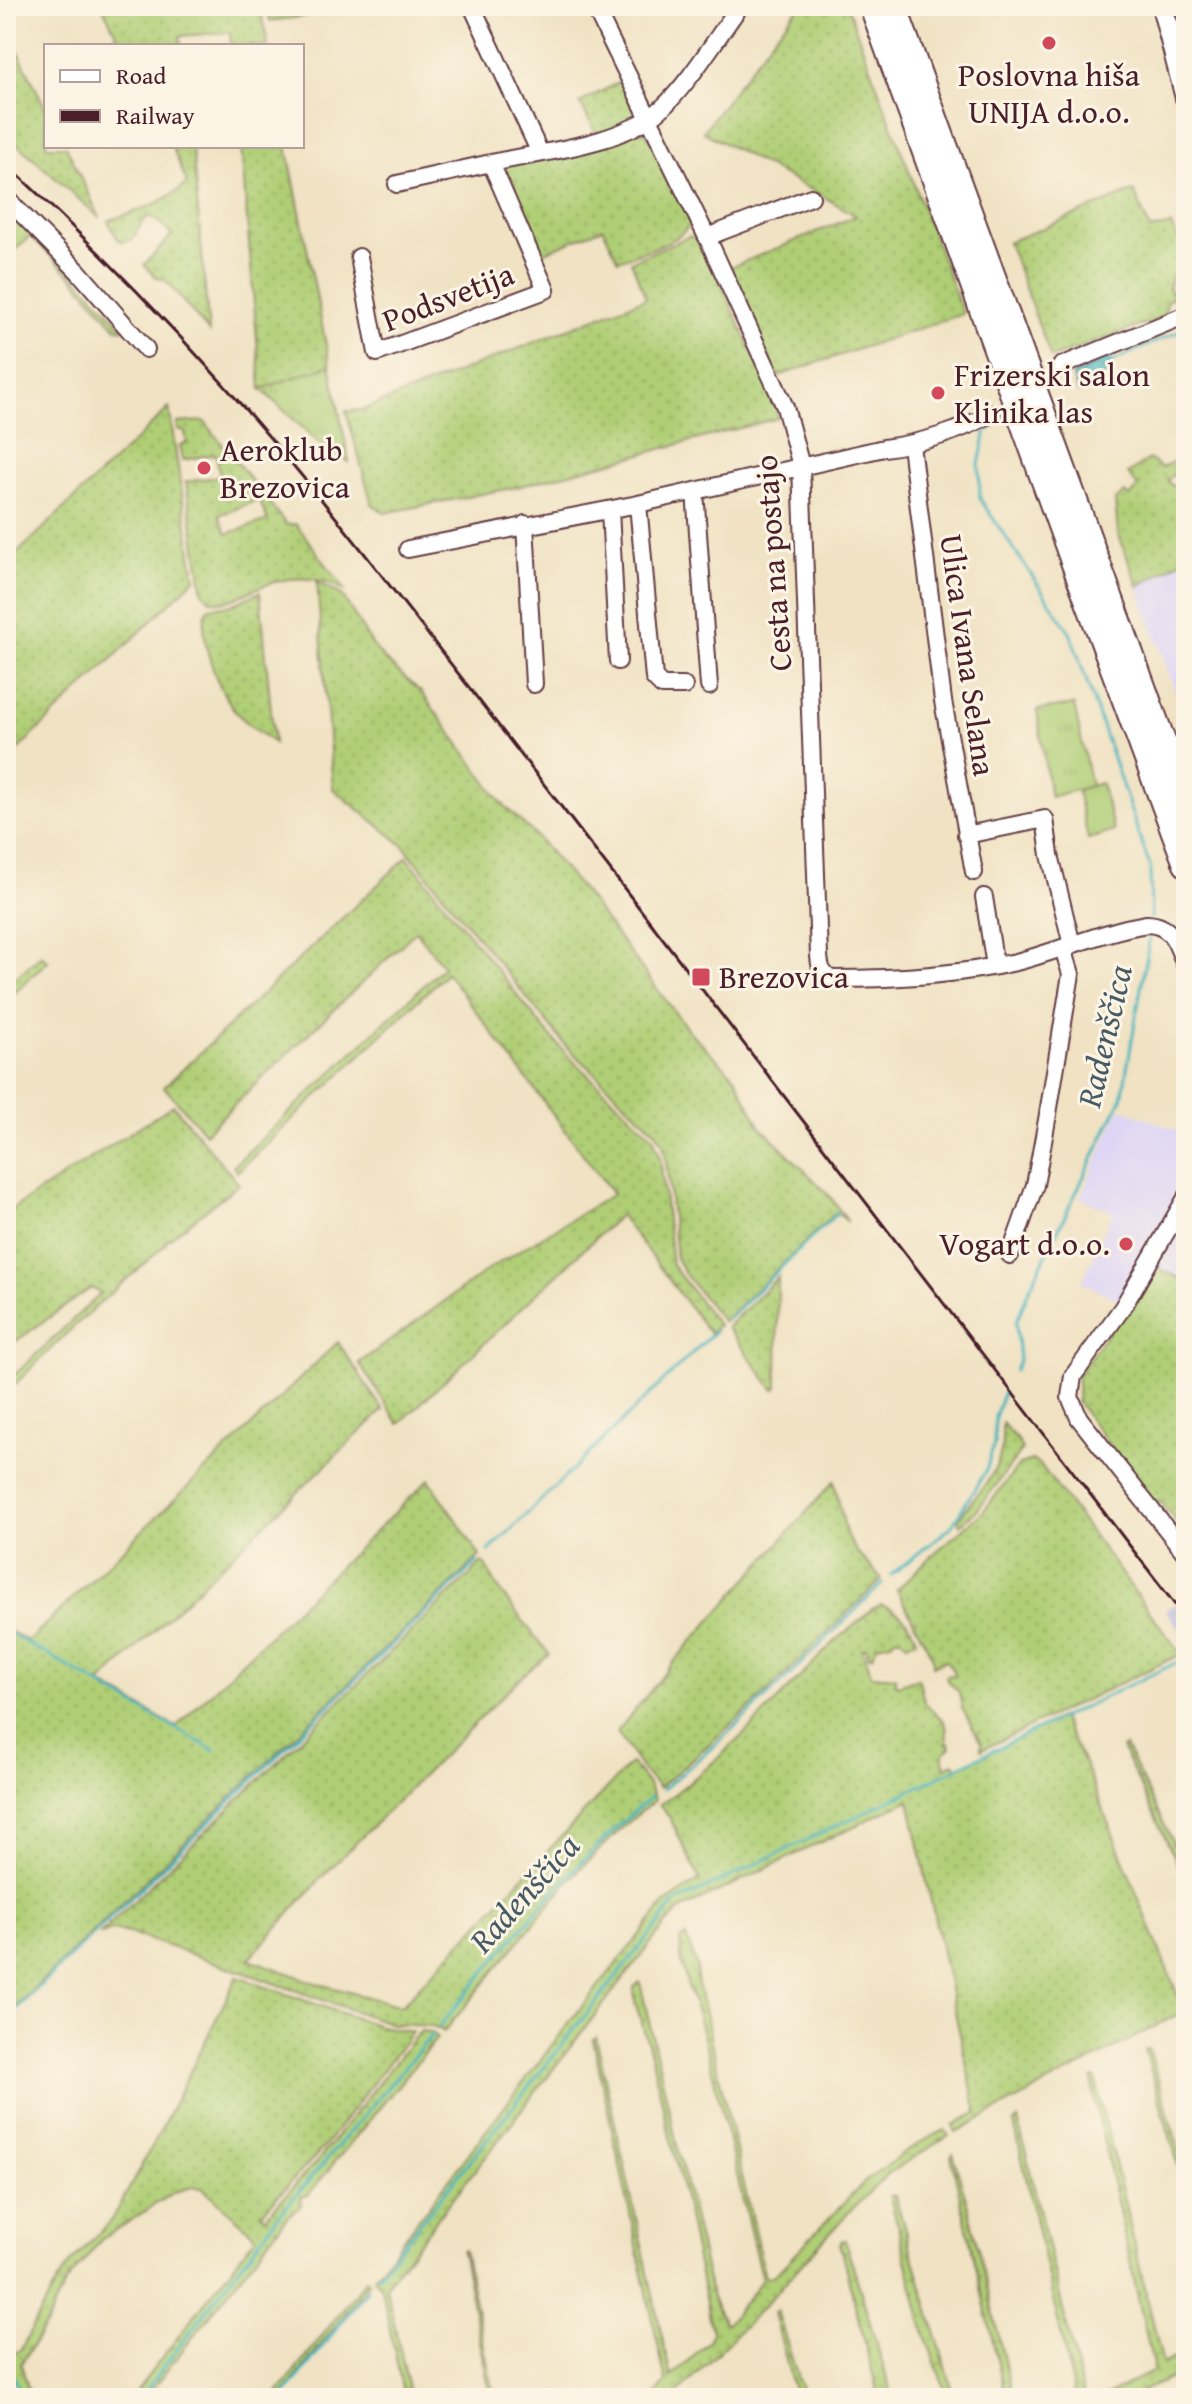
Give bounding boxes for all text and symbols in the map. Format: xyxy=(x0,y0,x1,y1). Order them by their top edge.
marker: Poslovna hiša UNIJA d.o.o. xyxy=(1040,34,1058,52)
legend xyxy=(44,44,304,148)
place label: Poslovna hiša UNIJA d.o.o. xyxy=(958,51,1140,135)
text: Road xyxy=(116,58,166,93)
text: Railway xyxy=(116,98,195,133)
street label: Podsvetija xyxy=(375,250,520,343)
place label: Frizerski salon Klinika las xyxy=(954,351,1150,435)
marker: Frizerski salon Klinika las xyxy=(929,384,947,402)
place label: Aeroklub Brezovica xyxy=(220,426,350,510)
street label: Cesta na postajo xyxy=(742,453,803,673)
marker: Aeroklub Brezovica xyxy=(195,459,213,477)
street label: Ulica Ivana Selana xyxy=(928,531,1009,779)
place label: Brezovica xyxy=(719,953,849,1000)
water label: Radenščica xyxy=(1063,959,1144,1113)
marker: Brezovica xyxy=(690,966,712,988)
place label: Vogart d.o.o. xyxy=(939,1220,1110,1267)
marker: Vogart d.o.o. xyxy=(1117,1235,1135,1253)
water label: Radenščica xyxy=(456,1822,591,1964)

